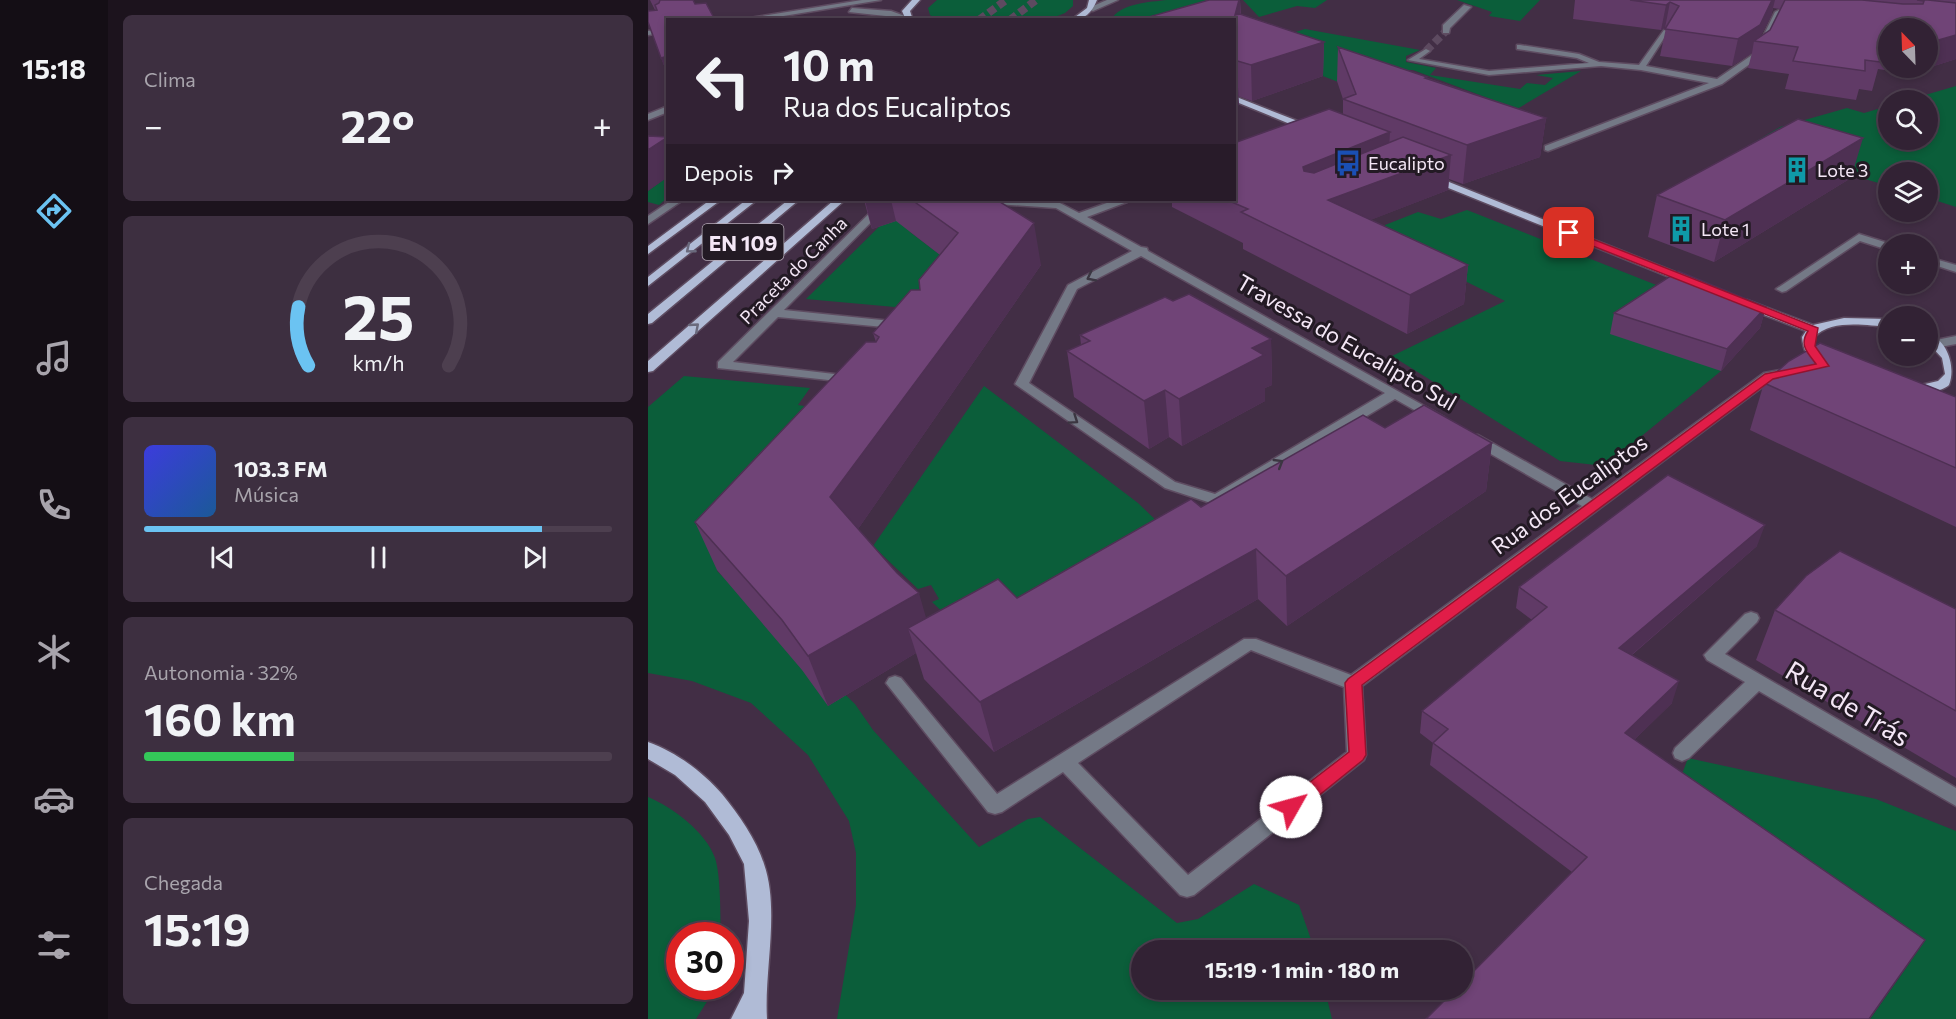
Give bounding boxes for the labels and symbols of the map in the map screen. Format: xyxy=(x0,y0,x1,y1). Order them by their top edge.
north arrow xyxy=(1878,18,1938,78)
bus stop icon: Eucalipto xyxy=(1333,148,1363,178)
place label: Eucalipto xyxy=(1368,152,1445,174)
building icon: Lote 3 xyxy=(1782,155,1812,185)
place label: Lote 3 xyxy=(1817,159,1868,181)
pin xyxy=(1543,207,1594,258)
street label: Praceta do Canha xyxy=(735,212,851,328)
building icon: Lote 1 xyxy=(1666,214,1696,244)
place label: Lote 1 xyxy=(1701,218,1750,240)
road number: EN 109 xyxy=(702,224,784,260)
one-way arrow xyxy=(686,242,697,253)
street label: Travessa do Eucalipto Sul xyxy=(1232,268,1462,416)
one-way arrow xyxy=(1087,270,1097,281)
one-way arrow xyxy=(688,323,699,334)
one-way arrow xyxy=(1068,413,1079,424)
street label: Rua dos Eucaliptos xyxy=(1486,428,1652,560)
one-way arrow xyxy=(1273,458,1283,470)
street label: Rua de Trás xyxy=(1780,653,1916,753)
position arrow xyxy=(1259,775,1323,839)
speed limit sign: 30 xyxy=(666,922,744,1000)

